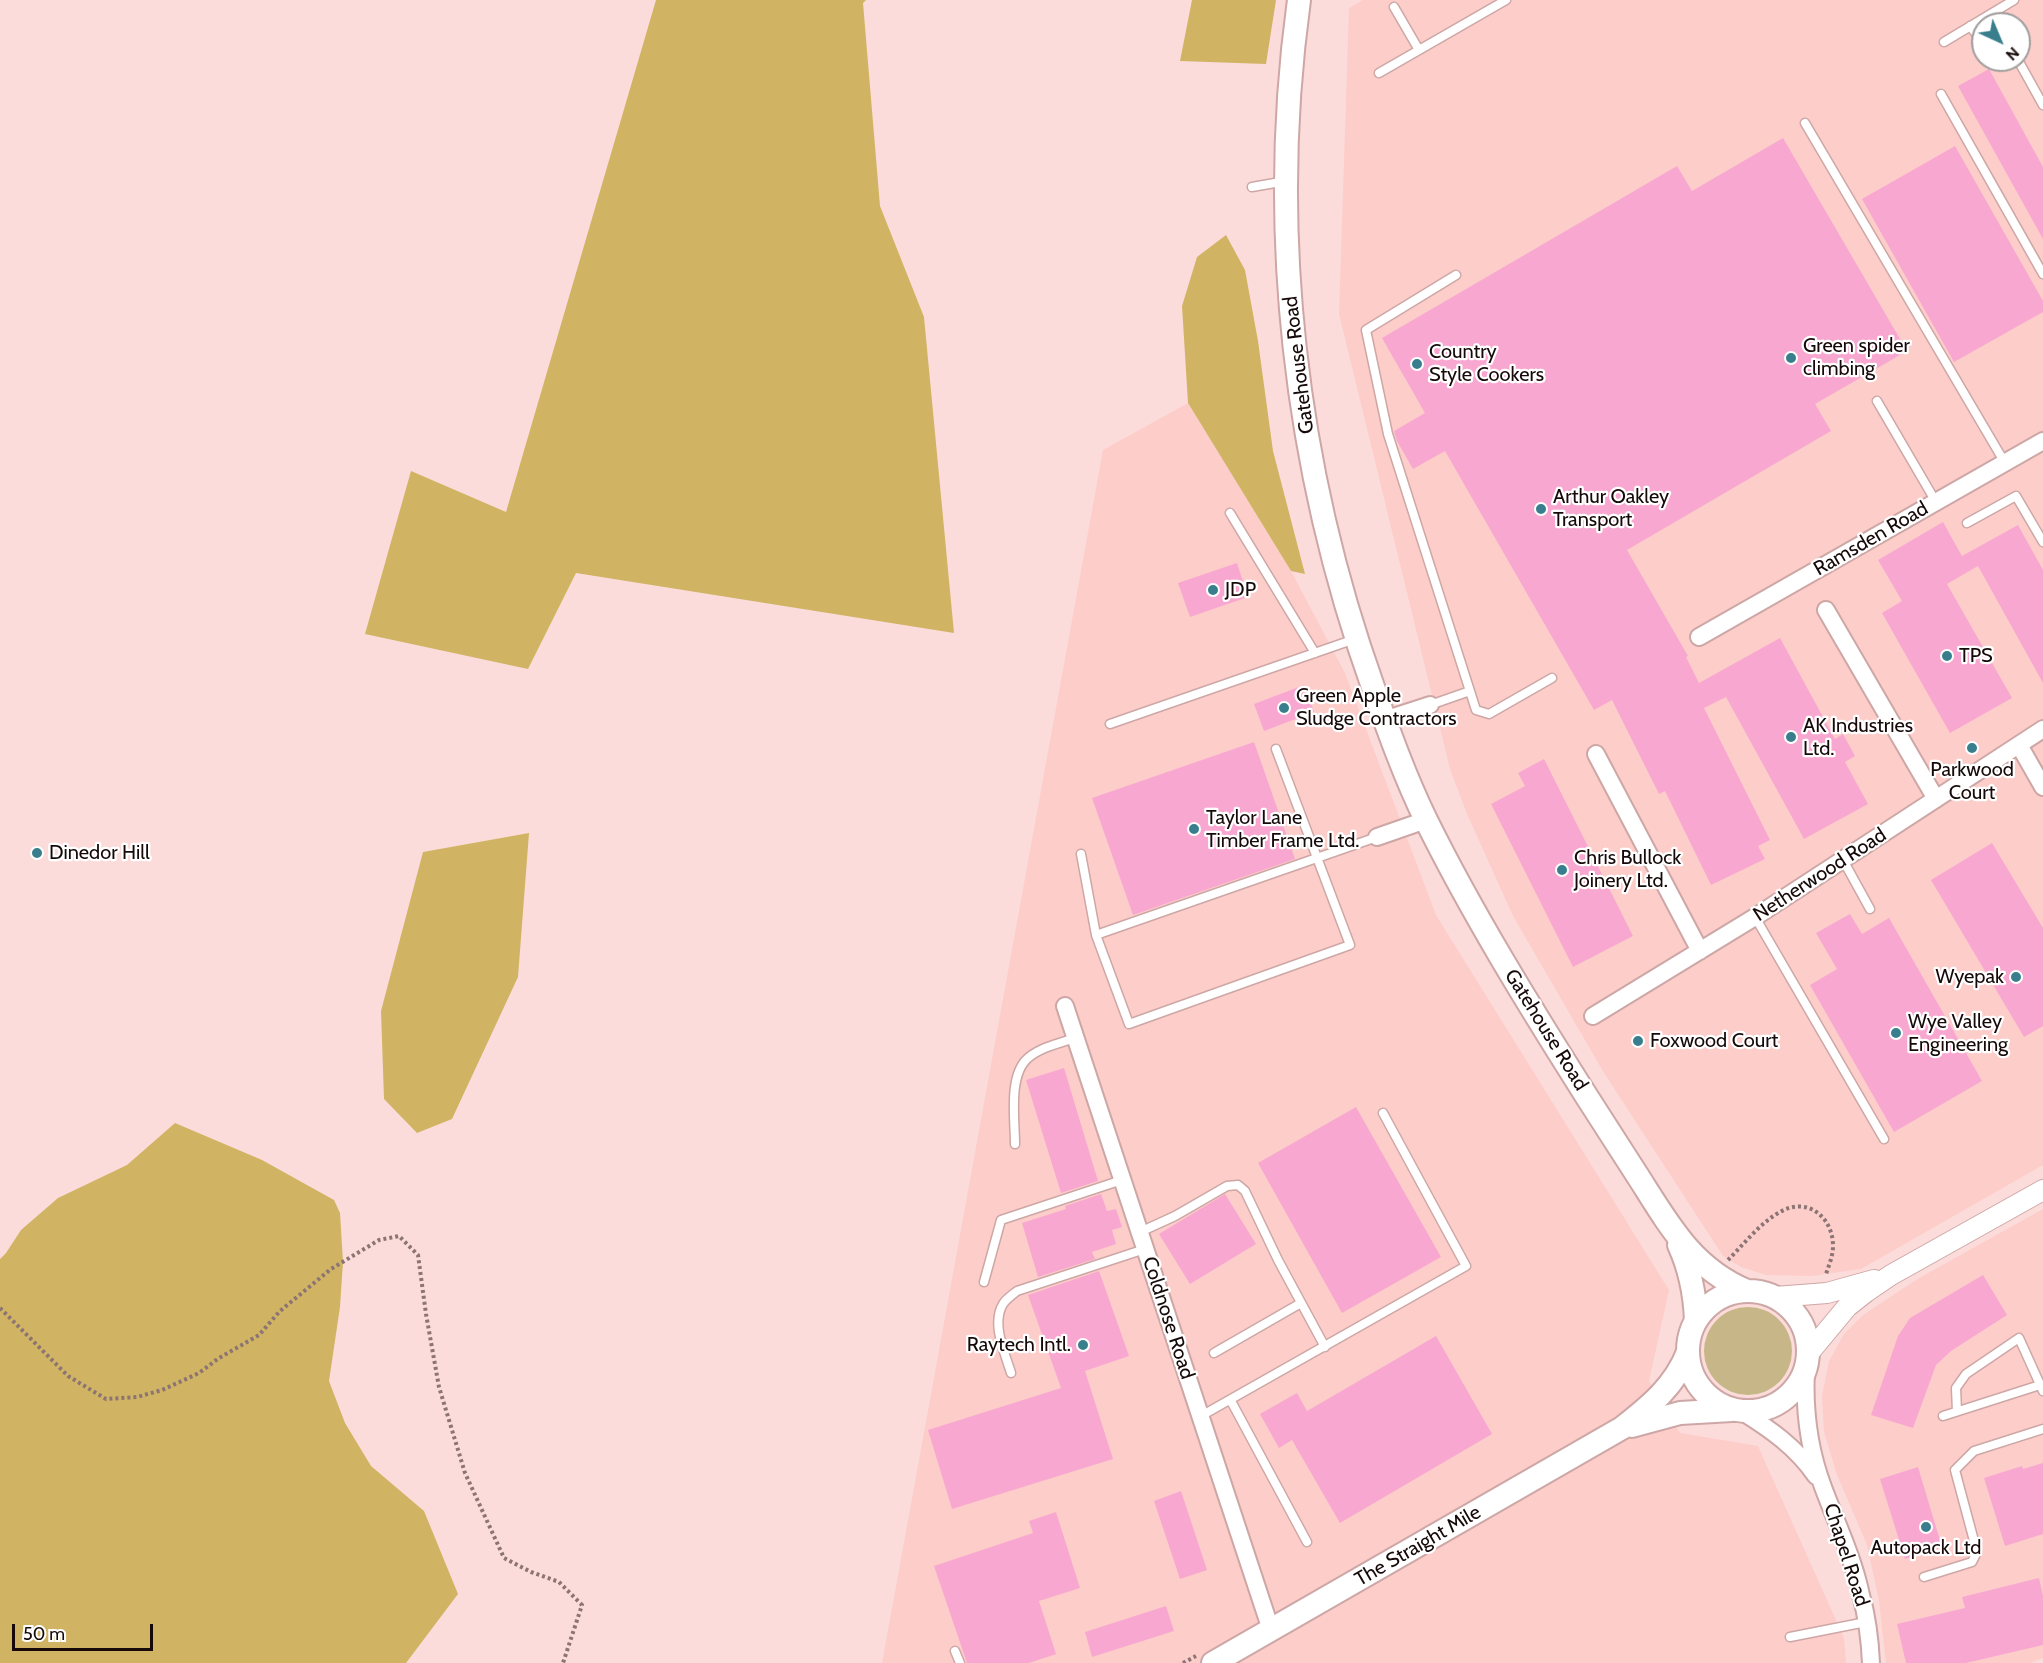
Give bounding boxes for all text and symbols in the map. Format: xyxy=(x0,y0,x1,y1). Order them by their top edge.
north arrow xyxy=(1971,12,2031,72)
text: N xyxy=(2002,43,2023,65)
street label: Gatehouse Road xyxy=(1279,295,1319,435)
place label: Green spider climbing xyxy=(1803,334,1910,381)
place label: Country Style Cookers xyxy=(1429,340,1544,387)
marker: Green spider climbing xyxy=(1784,351,1798,365)
marker: Country Style Cookers xyxy=(1410,357,1424,371)
place label: Arthur Oakley Transport xyxy=(1553,485,1669,532)
street label: Ramsden Road xyxy=(1810,497,1932,581)
marker: Arthur Oakley Transport xyxy=(1534,502,1548,516)
place label: JDP xyxy=(1225,578,1256,602)
marker: JDP xyxy=(1206,583,1220,597)
place label: TPS xyxy=(1959,644,1993,668)
marker: TPS xyxy=(1940,649,1954,663)
place label: Green Apple Sludge Contractors xyxy=(1296,684,1456,731)
marker: Green Apple Sludge Contractors xyxy=(1277,701,1291,715)
place label: AK Industries Ltd. xyxy=(1803,714,1913,761)
marker: AK Industries Ltd. xyxy=(1784,730,1798,744)
marker: Parkwood Court xyxy=(1965,741,1979,755)
place label: Parkwood Court xyxy=(1930,758,2014,805)
place label: Taylor Lane Timber Frame Ltd. xyxy=(1206,806,1359,853)
marker: Taylor Lane Timber Frame Ltd. xyxy=(1187,822,1201,836)
street label: Netherwood Road xyxy=(1749,823,1891,927)
place label: Dinedor Hill xyxy=(49,841,150,865)
marker: Dinedor Hill xyxy=(30,846,44,860)
place label: Chris Bullock Joinery Ltd. xyxy=(1574,846,1681,893)
marker: Chris Bullock Joinery Ltd. xyxy=(1555,863,1569,877)
street label: Gatehouse Road xyxy=(1499,965,1593,1095)
place label: Wyepak xyxy=(1935,965,2004,989)
marker: Wyepak xyxy=(2009,970,2023,984)
place label: Wye Valley Engineering xyxy=(1908,1010,2008,1057)
marker: Wye Valley Engineering xyxy=(1889,1026,1903,1040)
place label: Foxwood Court xyxy=(1650,1029,1778,1053)
marker: Foxwood Court xyxy=(1631,1034,1645,1048)
street label: Coldnose Road xyxy=(1137,1254,1199,1382)
place label: Raytech Intl. xyxy=(967,1333,1071,1357)
marker: Raytech Intl. xyxy=(1076,1338,1090,1352)
street label: The Straight Mile xyxy=(1351,1500,1485,1592)
street label: Chapel Road xyxy=(1818,1501,1874,1609)
marker: Autopack Ltd xyxy=(1919,1520,1933,1534)
place label: Autopack Ltd xyxy=(1871,1536,1981,1560)
scale bar xyxy=(15,1612,156,1650)
text: 50 m xyxy=(23,1623,65,1645)

